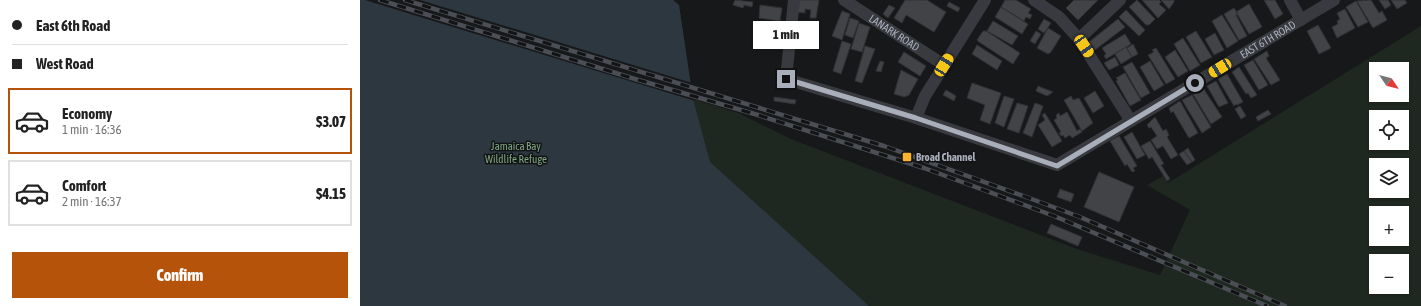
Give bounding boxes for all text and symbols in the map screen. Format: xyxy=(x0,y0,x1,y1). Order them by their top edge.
street label: LANARK ROAD xyxy=(867,12,922,53)
text: East 6th Road xyxy=(36,17,110,34)
street label: EAST 6TH ROAD xyxy=(1238,18,1298,61)
callout: 1 min xyxy=(753,21,819,49)
text: 1 min xyxy=(773,27,799,42)
car xyxy=(1072,33,1096,59)
car xyxy=(933,52,955,78)
text: West Road xyxy=(36,55,94,72)
car xyxy=(1207,57,1233,79)
north arrow xyxy=(1369,62,1409,102)
map controls xyxy=(1369,62,1409,294)
route end xyxy=(777,70,795,88)
route start xyxy=(1186,74,1204,92)
icon: car xyxy=(14,103,50,139)
text: Economy xyxy=(62,105,112,122)
button: locate xyxy=(1369,110,1409,150)
text: $3.07 xyxy=(316,113,346,130)
text: 1 min · 16:36 xyxy=(62,122,122,137)
park label: Jamaica Bay Wildlife Refuge xyxy=(485,140,547,165)
marker: Broad Channel xyxy=(901,151,913,163)
place label: Broad Channel xyxy=(916,151,977,163)
button: layers xyxy=(1369,158,1409,198)
icon: car xyxy=(14,175,50,211)
text: Comfort xyxy=(62,177,106,194)
text: $4.15 xyxy=(316,185,346,202)
text: 2 min · 16:37 xyxy=(62,194,122,209)
button: + xyxy=(1369,206,1409,246)
button: Confirm xyxy=(12,252,348,298)
button: − xyxy=(1369,254,1409,294)

